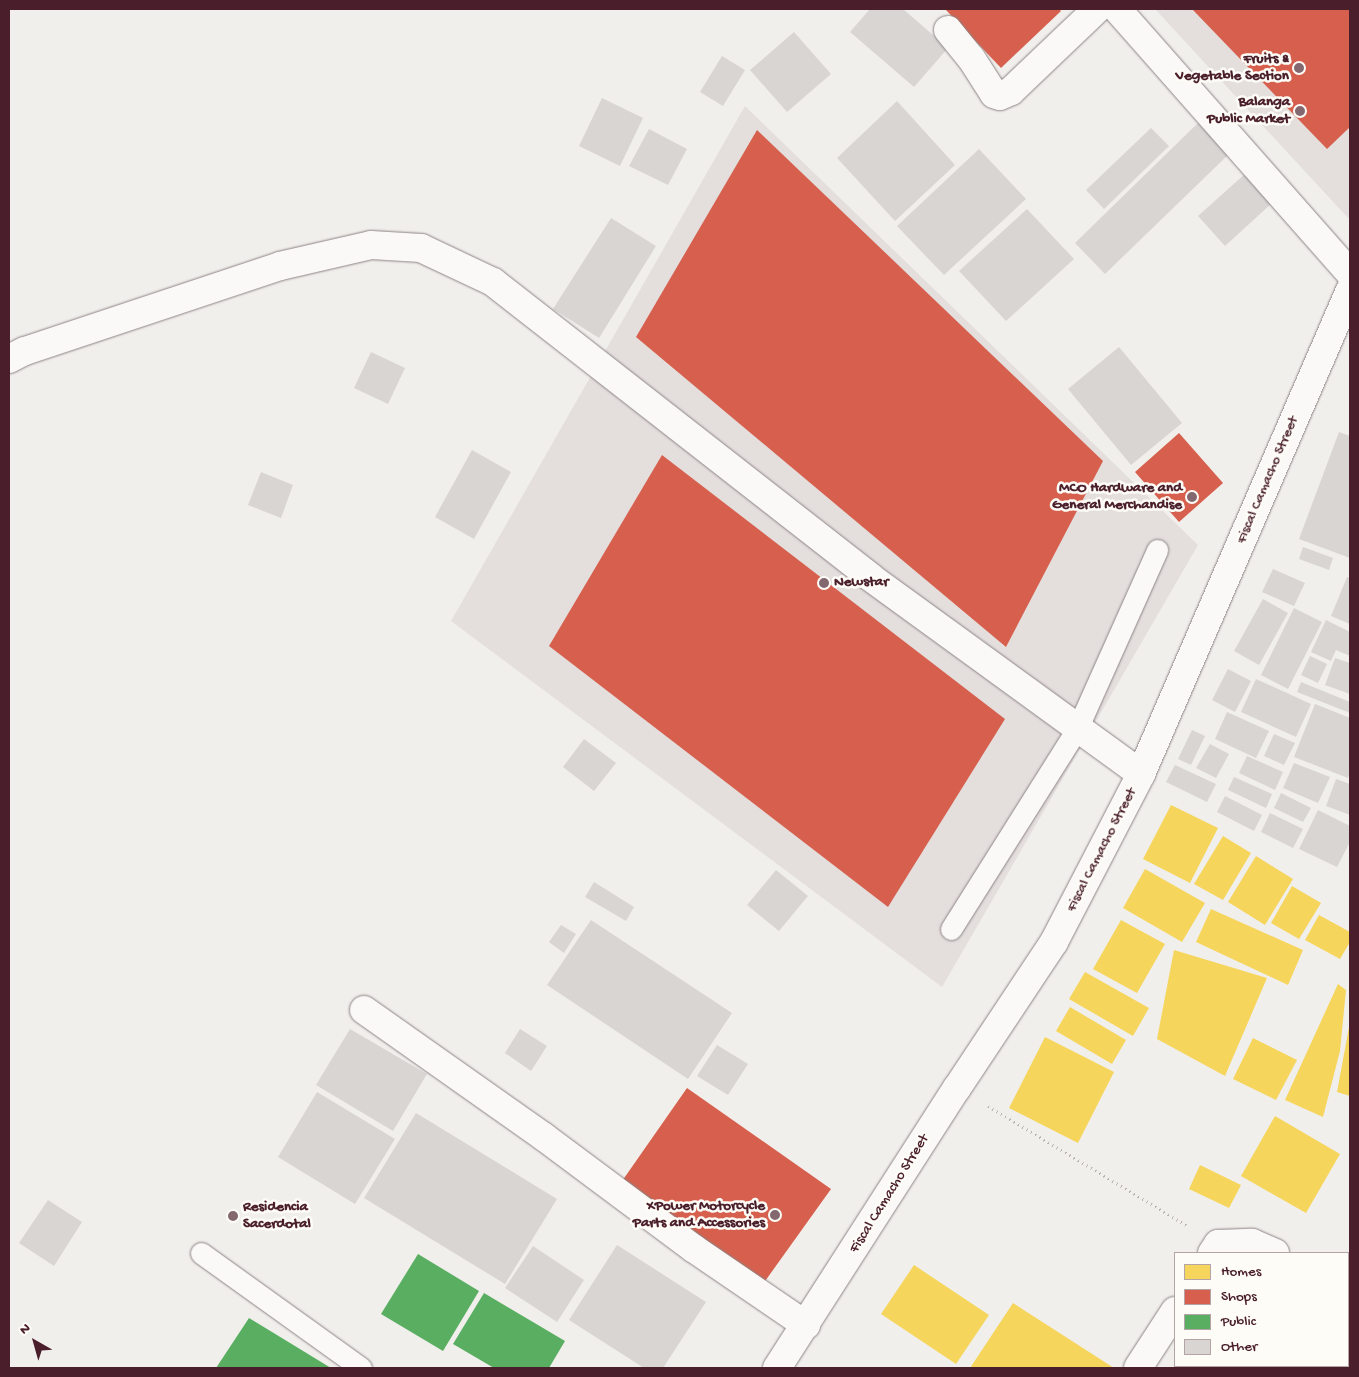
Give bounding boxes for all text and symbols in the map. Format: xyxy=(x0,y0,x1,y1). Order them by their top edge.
place label: Fruits & Vegetable Section xyxy=(1176,50,1289,85)
marker: Fruits & Vegetable Section xyxy=(1293,62,1305,74)
place label: Balanga Public Market xyxy=(1207,93,1290,128)
marker: Balanga Public Market xyxy=(1294,105,1306,117)
street label: Fiscal Camacho Street xyxy=(1233,414,1303,546)
place label: MCO Hardware and General Merchandise xyxy=(1052,479,1182,514)
marker: MCO Hardware and General Merchandise xyxy=(1186,491,1198,503)
place label: Newstar xyxy=(834,574,888,592)
marker: Newstar xyxy=(818,577,830,589)
street label: Fiscal Camacho Street xyxy=(1063,785,1141,915)
street label: Fiscal Camacho Street xyxy=(846,1131,934,1257)
place label: XPower Motorcycle Parts and Accessories xyxy=(633,1197,765,1232)
place label: Residencia Sacerdotal xyxy=(243,1198,311,1233)
marker: XPower Motorcycle Parts and Accessories xyxy=(769,1209,781,1221)
marker: Residencia Sacerdotal xyxy=(227,1210,239,1222)
legend xyxy=(1174,1252,1349,1367)
text: Homes xyxy=(1221,1263,1261,1281)
text: Shops xyxy=(1221,1288,1257,1306)
text: Public xyxy=(1221,1313,1256,1331)
north arrow xyxy=(10,1317,60,1367)
text: N xyxy=(17,1320,34,1339)
text: Other xyxy=(1221,1338,1257,1356)

